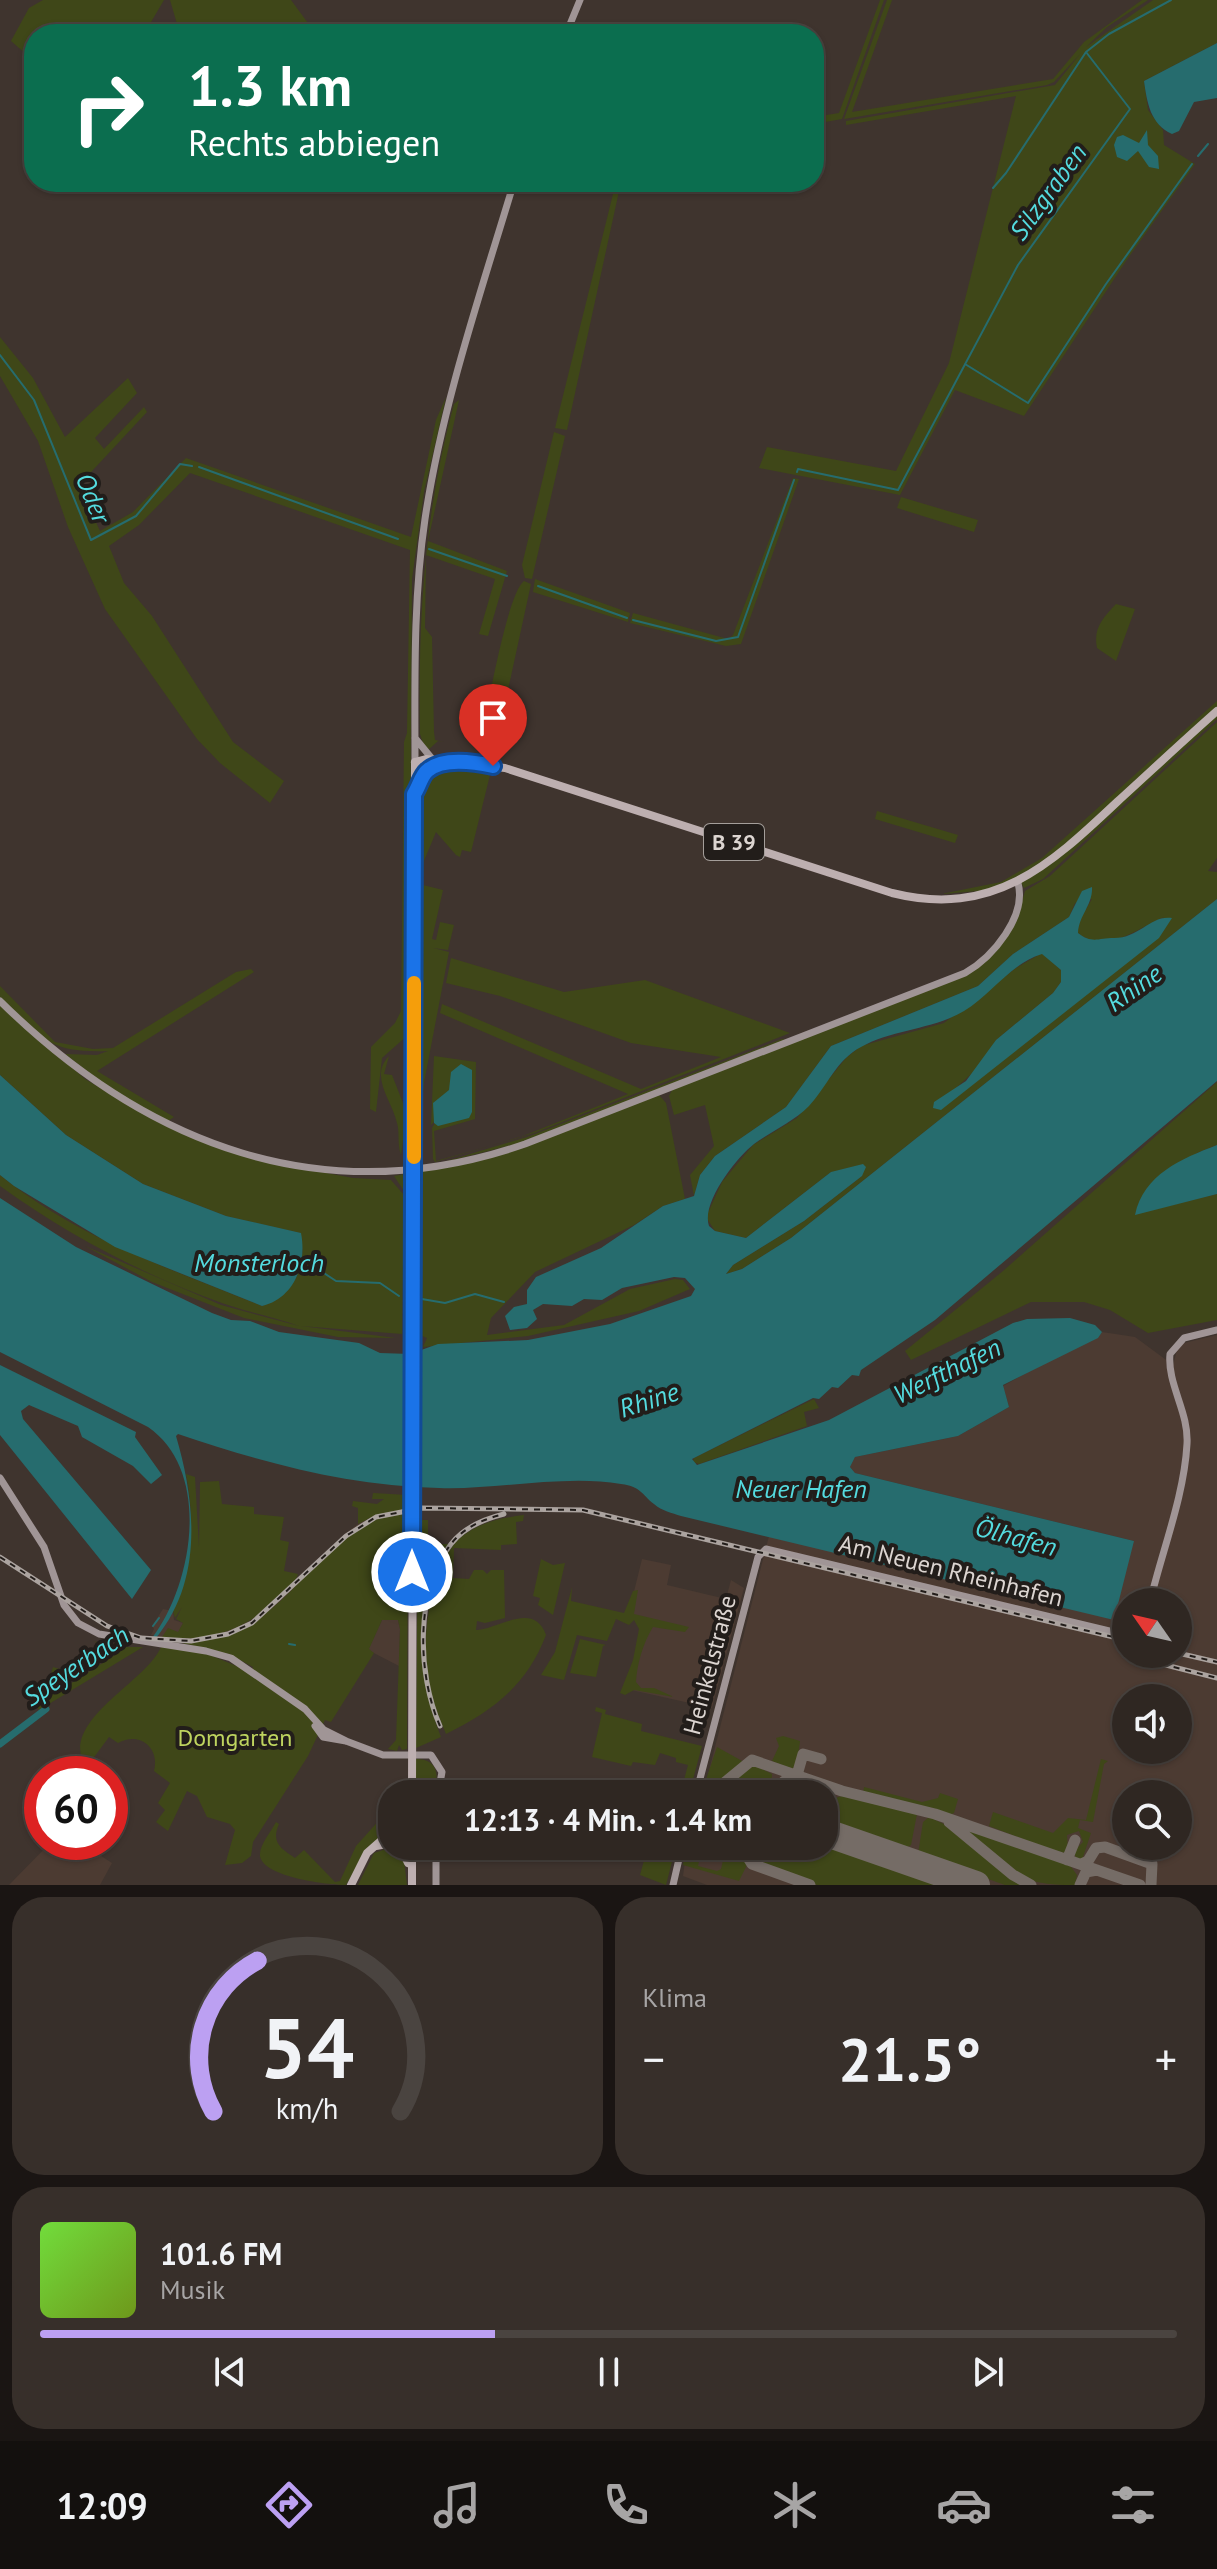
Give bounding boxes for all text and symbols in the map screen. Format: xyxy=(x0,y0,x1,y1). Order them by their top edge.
text: 1.3 km xyxy=(188,49,352,121)
icon: right xyxy=(56,56,160,160)
text: Rechts abbiegen xyxy=(188,119,440,166)
water label: Silzgraben xyxy=(1002,137,1094,246)
water label: Oder xyxy=(69,468,119,529)
pin xyxy=(459,684,527,766)
icon: arrive xyxy=(471,696,515,740)
road number: B 39 xyxy=(704,824,764,860)
water label: Rhine xyxy=(1099,957,1168,1019)
water label: Monsterloch xyxy=(194,1246,324,1279)
water label: Werfthafen xyxy=(888,1330,1006,1411)
water label: Rhine xyxy=(615,1374,683,1425)
water label: Neuer Hafen xyxy=(735,1472,867,1505)
water label: Ölhafen xyxy=(972,1510,1061,1563)
street label: Am Neuen Rheinhafen xyxy=(836,1528,1066,1613)
position arrow xyxy=(370,1530,454,1614)
north arrow xyxy=(1112,1588,1192,1668)
map controls xyxy=(1112,1588,1192,1860)
street label: Heinkelstraße xyxy=(676,1592,743,1738)
water label: Speyerbach xyxy=(16,1618,135,1713)
button: sound xyxy=(1112,1684,1192,1764)
park label: Domgarten xyxy=(178,1722,292,1753)
speed limit sign: 60 xyxy=(24,1756,128,1860)
button: search xyxy=(1112,1780,1192,1860)
text: 12:13 · 4 Min. · 1.4 km xyxy=(464,1800,752,1839)
text: Klima xyxy=(643,1981,707,2014)
text: 54 xyxy=(260,1993,354,2101)
text: 21.5° xyxy=(838,2020,981,2098)
text: − xyxy=(643,2030,665,2087)
text: + xyxy=(1155,2030,1177,2087)
text: km/h xyxy=(276,2090,339,2127)
text: 101.6 FM xyxy=(160,2234,282,2273)
text: Musik xyxy=(160,2273,225,2306)
icon: previous xyxy=(208,2350,252,2394)
icon: pause xyxy=(587,2350,631,2394)
icon: next xyxy=(966,2350,1010,2394)
icon: directions xyxy=(261,2477,317,2533)
icon: music xyxy=(429,2477,485,2533)
icon: phone xyxy=(598,2477,654,2533)
icon: climate xyxy=(767,2477,823,2533)
icon: car xyxy=(936,2477,992,2533)
icon: filters xyxy=(1105,2477,1161,2533)
text: 12:09 xyxy=(56,2482,148,2529)

